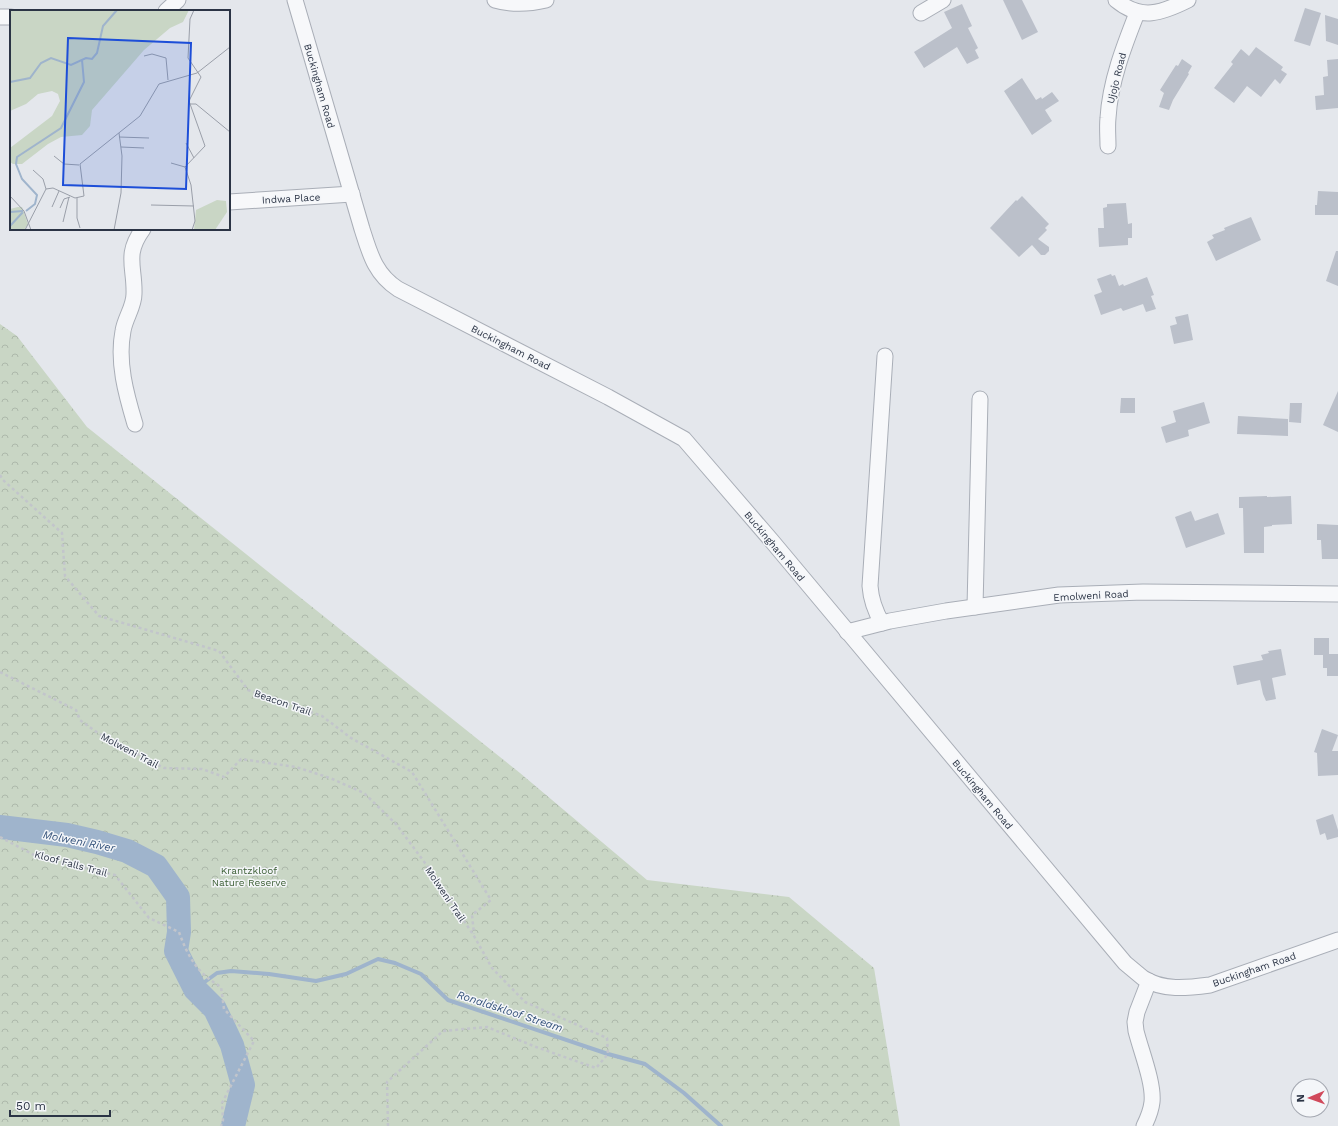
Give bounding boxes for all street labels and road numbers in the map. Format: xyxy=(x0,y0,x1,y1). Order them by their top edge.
street label: Buckingham Road xyxy=(302,43,337,130)
street label: Ujojo Road xyxy=(1105,51,1128,105)
street label: Indwa Place xyxy=(261,191,321,206)
street label: Buckingham Road xyxy=(469,323,552,372)
street label: Buckingham Road xyxy=(742,509,807,583)
street label: Emolweni Road xyxy=(1053,588,1129,603)
street label: Beacon Trail xyxy=(253,688,313,717)
street label: Molweni Trail xyxy=(99,731,161,770)
street label: Buckingham Road xyxy=(950,757,1015,831)
street label: Kloof Falls Trail xyxy=(33,848,108,878)
street label: Molweni Trail xyxy=(423,865,468,924)
street label: Buckingham Road xyxy=(1211,950,1297,989)

